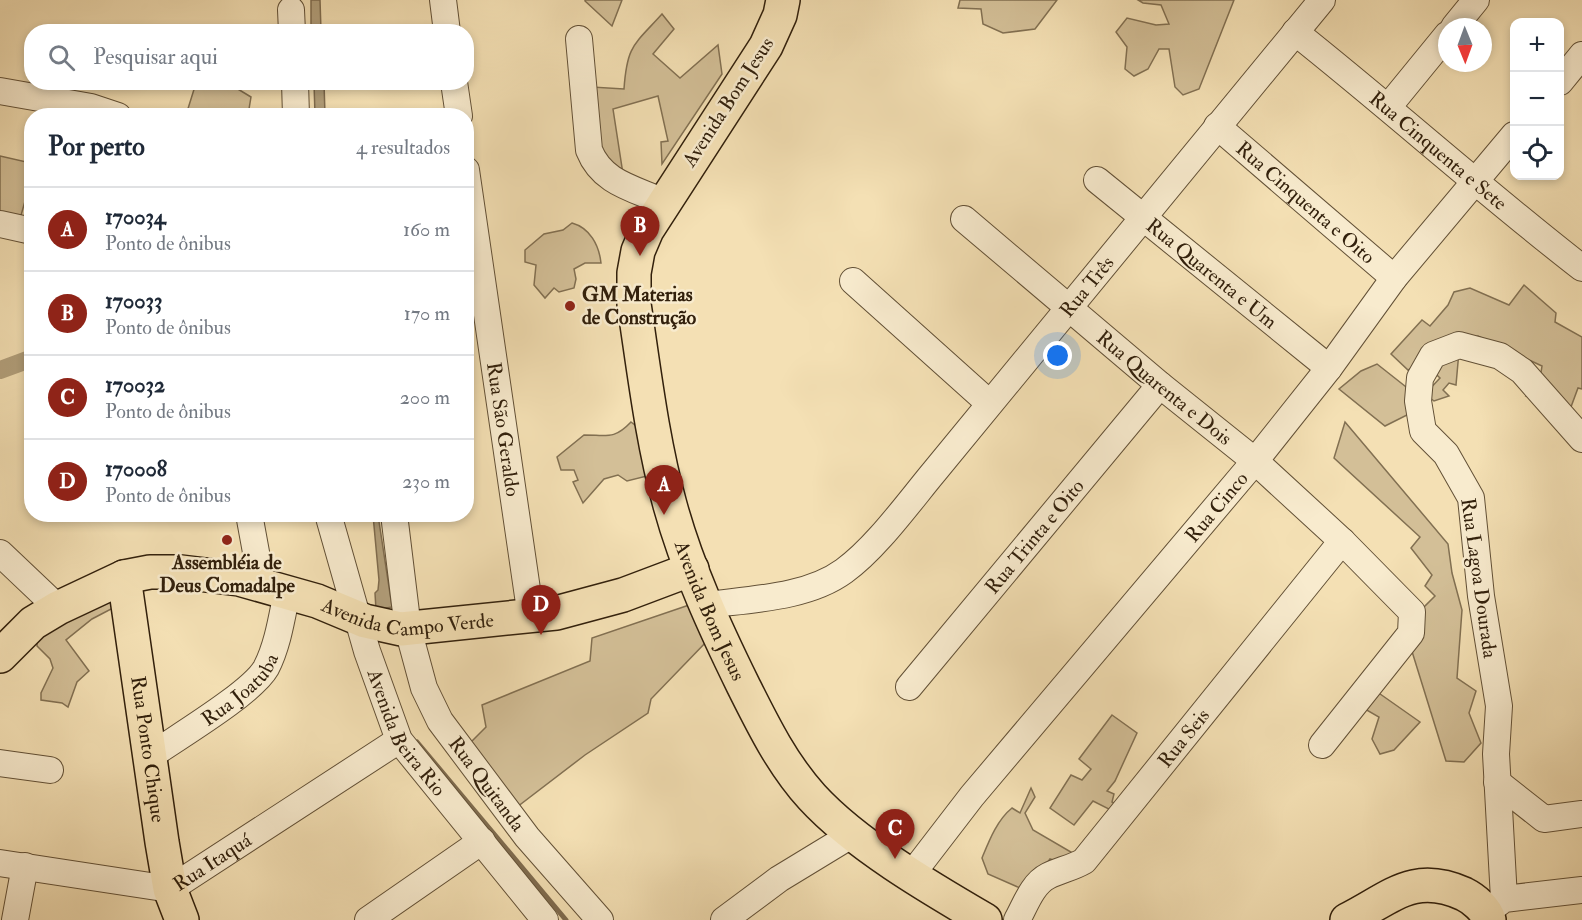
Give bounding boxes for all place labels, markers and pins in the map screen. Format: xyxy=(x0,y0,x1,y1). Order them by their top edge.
pin: B xyxy=(620,206,660,256)
place label: GM Materias de Construção xyxy=(582,282,696,330)
marker: GM Materias de Construção xyxy=(563,299,577,313)
pin: A xyxy=(644,466,684,515)
marker: Assembléia de Deus Comadalpe xyxy=(220,533,234,547)
place label: Assembléia de Deus Comadalpe xyxy=(159,550,296,599)
pin: D xyxy=(522,586,560,635)
pin: C xyxy=(876,810,914,859)

